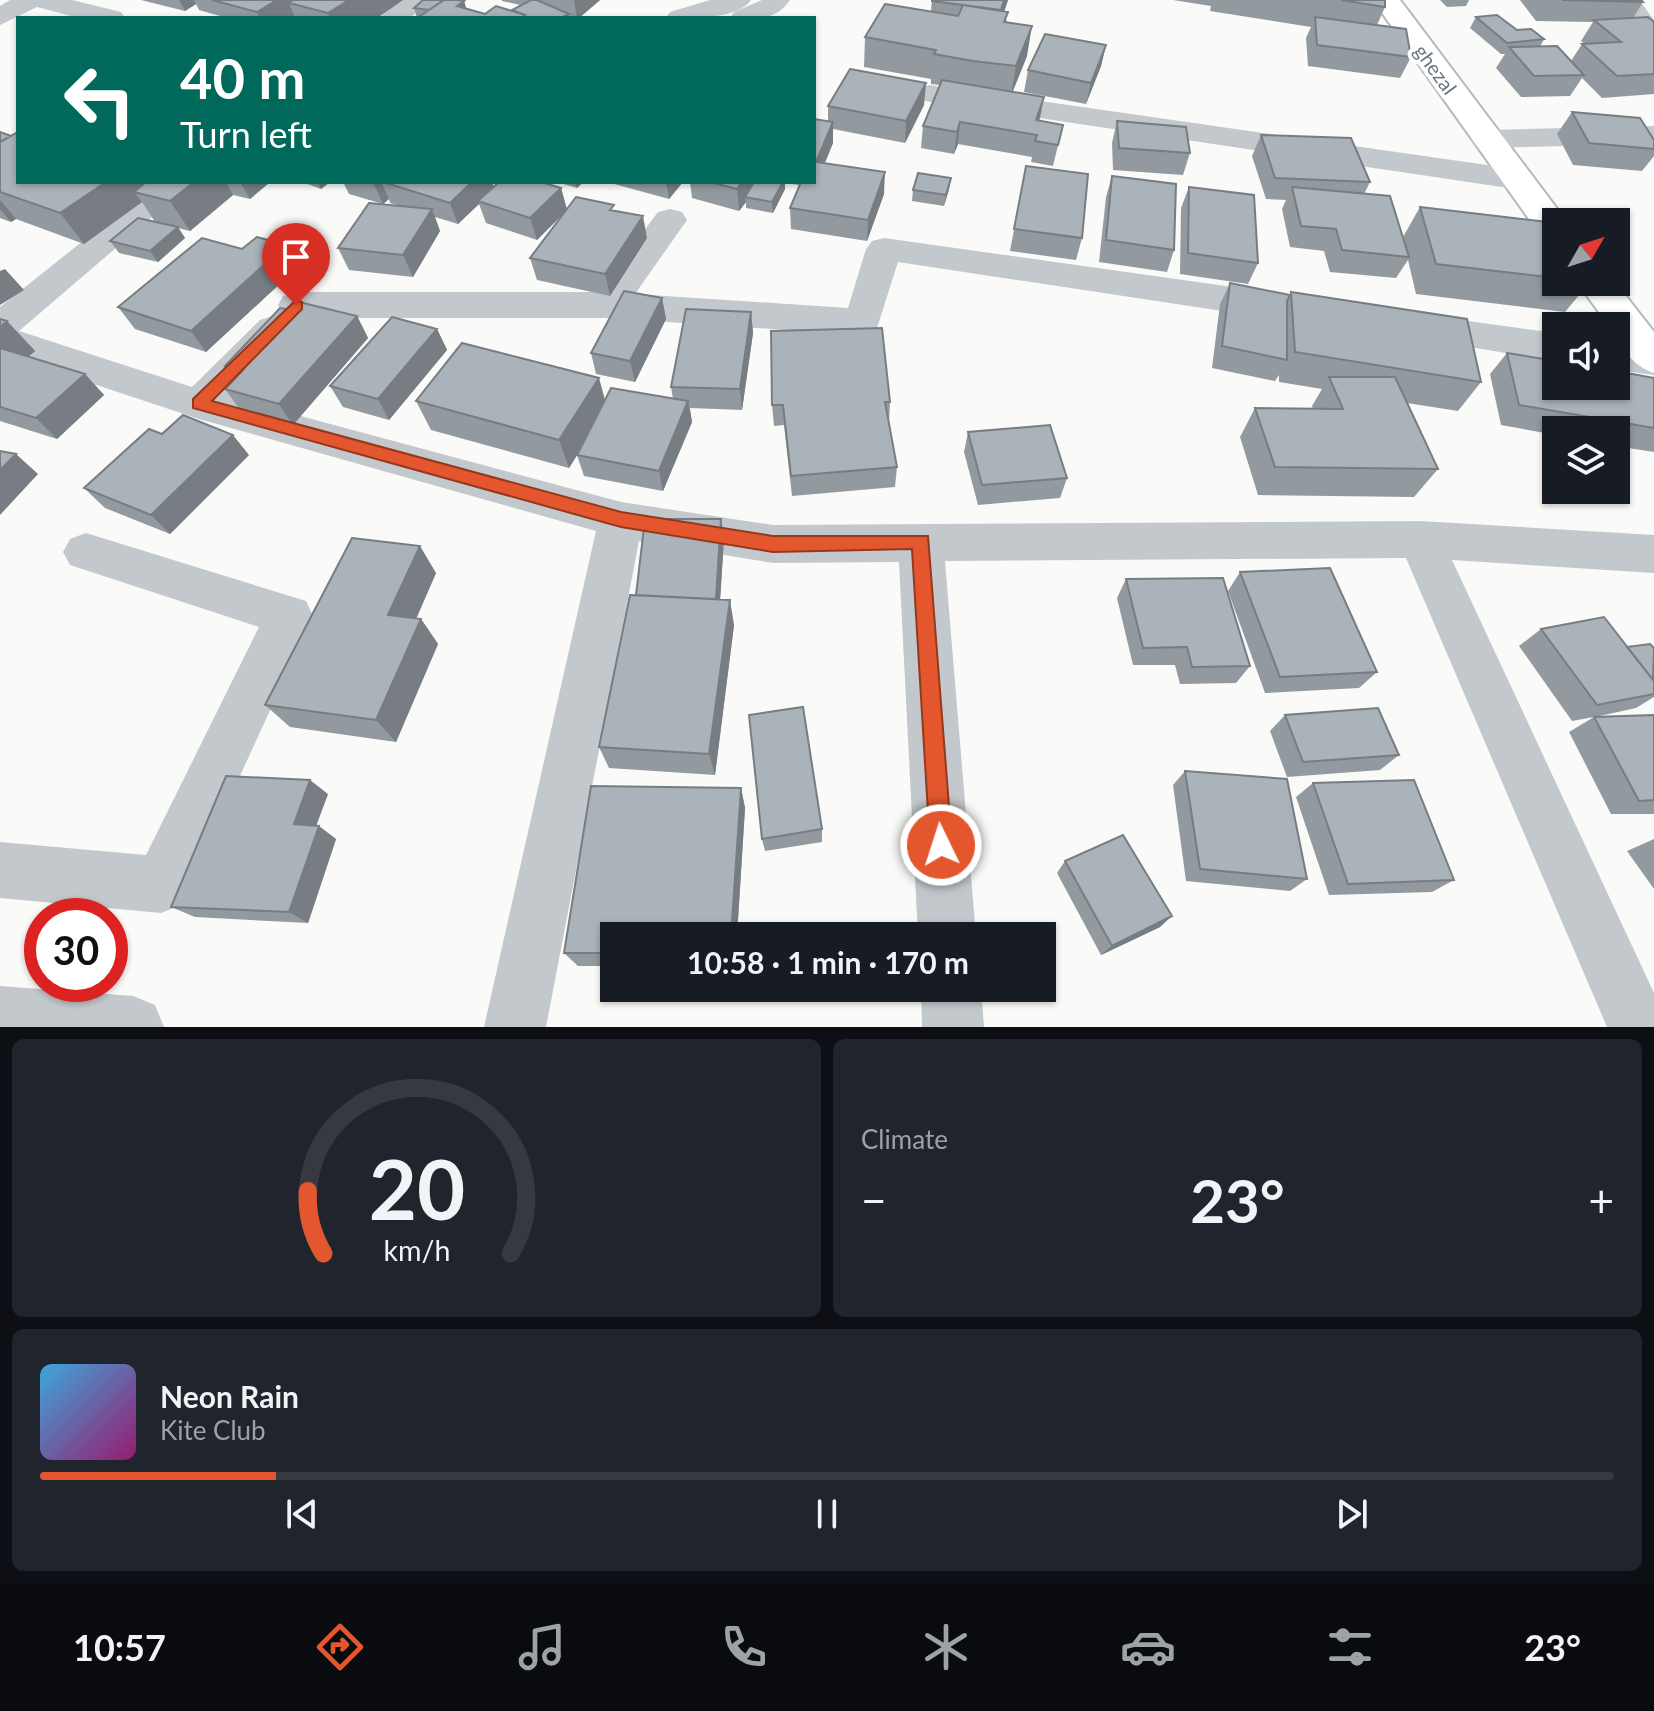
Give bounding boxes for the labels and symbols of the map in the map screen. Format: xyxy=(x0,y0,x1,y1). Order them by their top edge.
street label: ghezal xyxy=(1410,39,1462,99)
north arrow xyxy=(1542,208,1630,296)
pin xyxy=(262,223,330,305)
position arrow xyxy=(899,803,983,887)
speed limit sign: 30 xyxy=(24,898,128,1002)

